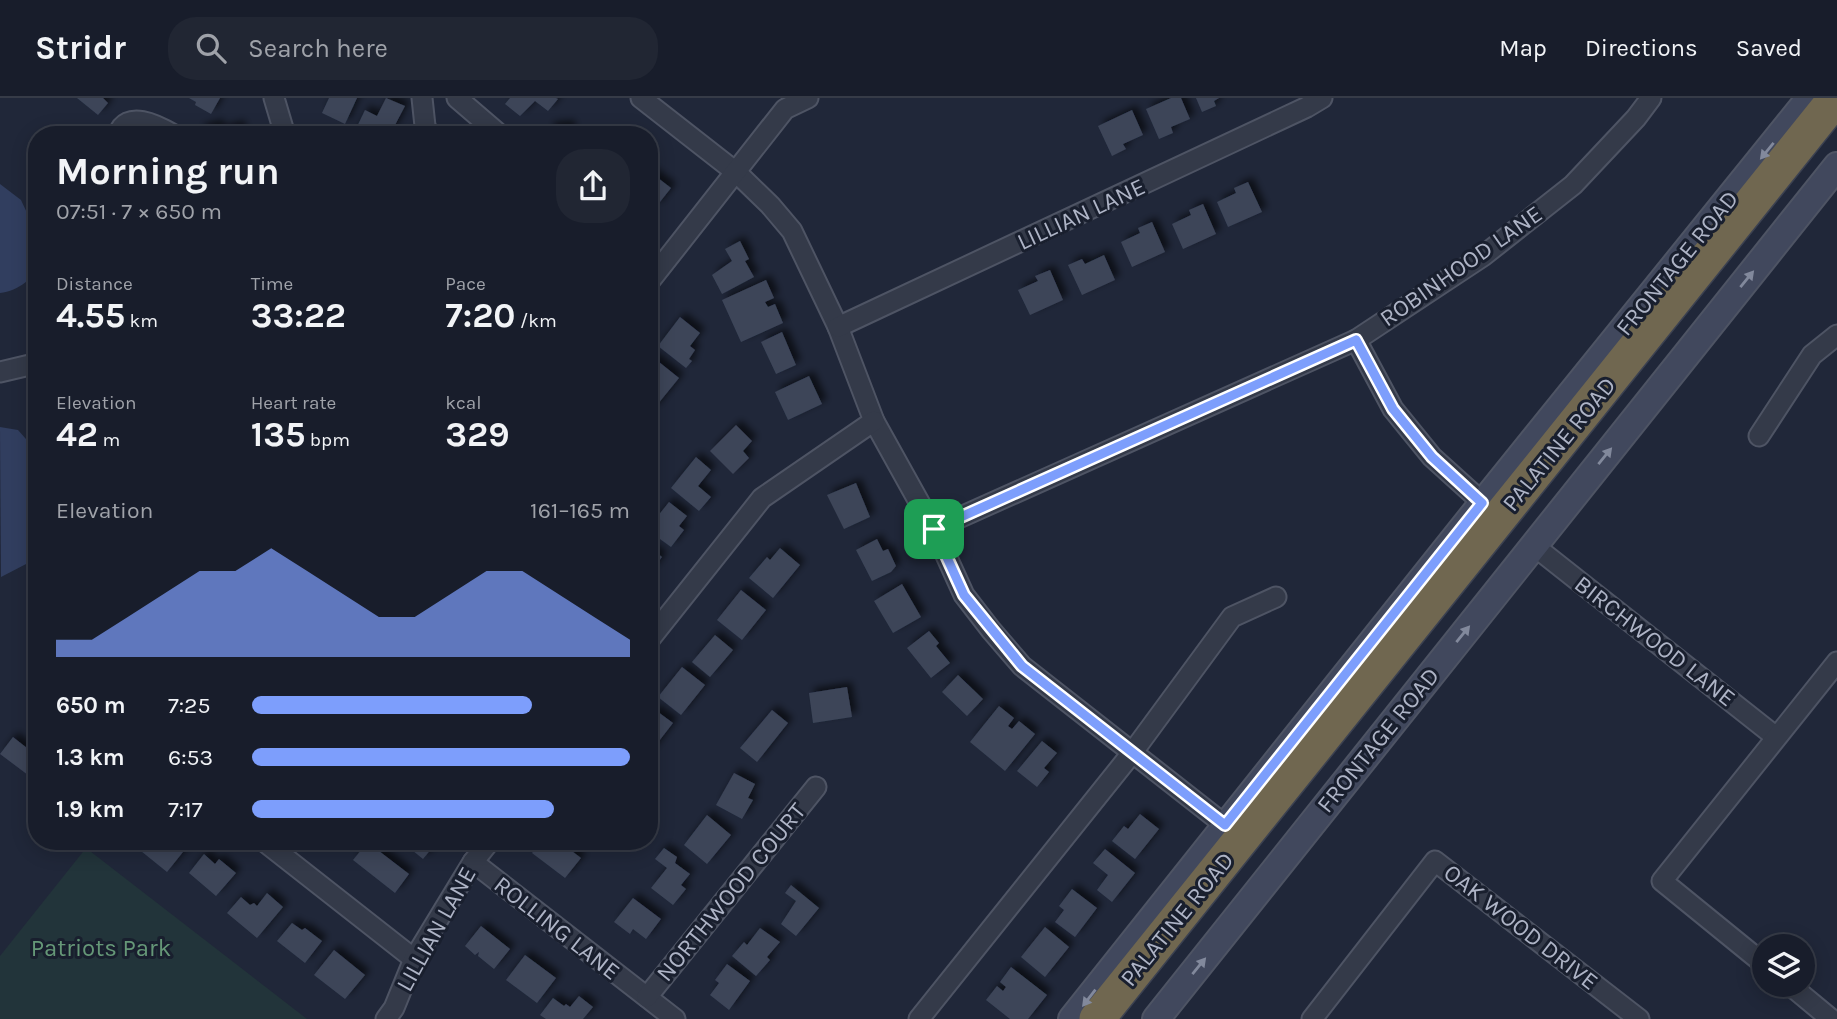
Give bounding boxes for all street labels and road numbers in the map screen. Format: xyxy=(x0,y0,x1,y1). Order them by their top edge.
street label: LILLIAN LANE xyxy=(1013,172,1149,256)
street label: FRONTAGE ROAD xyxy=(1610,185,1744,341)
street label: ROBINHOOD LANE xyxy=(1374,200,1548,332)
street label: PALATINE ROAD xyxy=(1496,371,1622,517)
street label: BIRCHWOOD LANE xyxy=(1569,570,1741,712)
street label: FRONTAGE ROAD xyxy=(1311,662,1445,818)
street label: NORTHWOOD COURT xyxy=(651,797,811,987)
street label: PALATINE ROAD xyxy=(1114,846,1240,992)
street label: OAK WOOD DRIVE xyxy=(1438,858,1604,996)
street label: LILLIAN LANE xyxy=(390,862,482,996)
street label: ROLLING LANE xyxy=(489,870,625,986)

